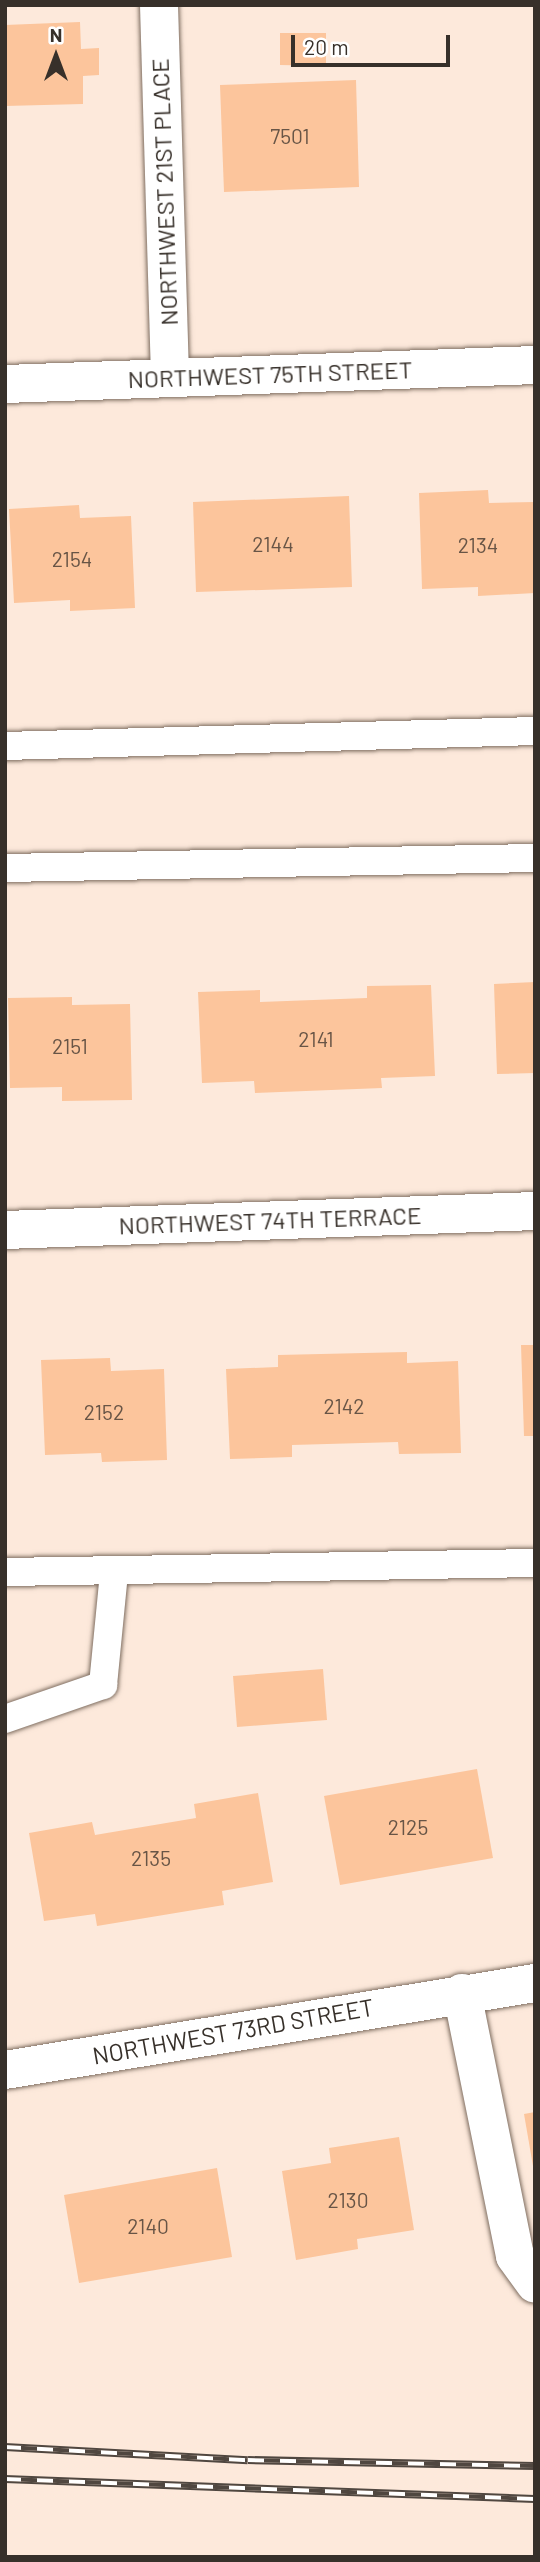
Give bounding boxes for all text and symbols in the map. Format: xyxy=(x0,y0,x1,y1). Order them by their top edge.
north arrow xyxy=(21,21,91,91)
scale bar xyxy=(295,21,454,65)
text: N xyxy=(50,23,62,46)
text: 20 m xyxy=(304,34,349,59)
street label: NORTHWEST 21ST PLACE xyxy=(145,58,183,326)
house number: 7501 xyxy=(270,123,310,149)
street label: NORTHWEST 75TH STREET xyxy=(127,355,413,393)
house number: 2144 xyxy=(252,531,294,557)
house number: 2134 xyxy=(458,532,498,558)
house number: 2154 xyxy=(52,546,92,572)
house number: 2141 xyxy=(298,1026,334,1052)
house number: 2151 xyxy=(52,1033,88,1059)
street label: NORTHWEST 74TH TERRACE xyxy=(118,1200,422,1240)
house number: 2142 xyxy=(323,1393,365,1419)
house number: 2152 xyxy=(84,1399,124,1425)
house number: 2125 xyxy=(388,1814,428,1840)
house number: 2135 xyxy=(131,1845,171,1871)
street label: NORTHWEST 73RD STREET xyxy=(90,1992,376,2070)
house number: 2130 xyxy=(328,2187,368,2213)
house number: 2140 xyxy=(127,2213,169,2239)

